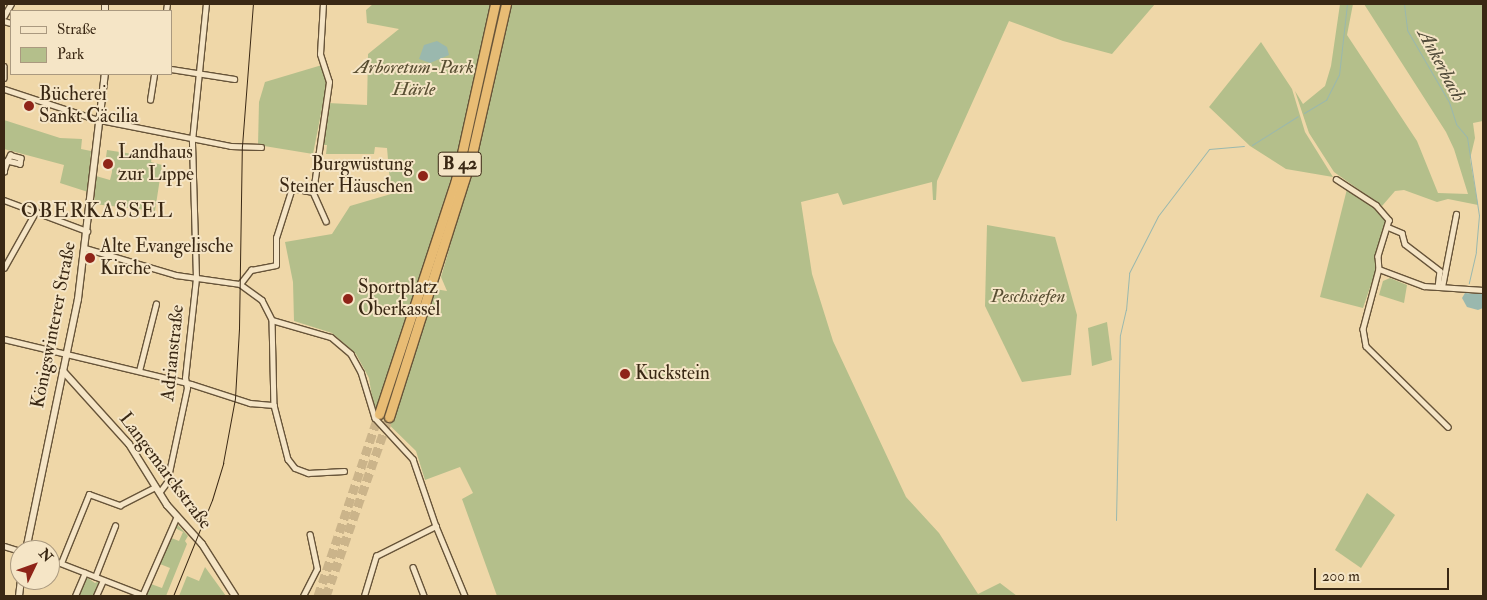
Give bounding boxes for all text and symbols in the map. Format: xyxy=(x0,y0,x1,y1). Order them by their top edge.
legend xyxy=(10,10,172,75)
text: Straße xyxy=(57,20,96,39)
water label: Ankerbach xyxy=(1413,24,1471,106)
text: Park xyxy=(57,45,84,64)
park label: Arboretum-Park Härle xyxy=(354,57,474,101)
place label: Bücherei Sankt Cäcilia xyxy=(39,84,138,128)
marker: Bücherei Sankt Cäcilia xyxy=(23,100,35,112)
place label: Landhaus zur Lippe xyxy=(118,142,194,186)
road number: B 42 xyxy=(438,148,482,180)
place label: Burgwüstung Steiner Häuschen xyxy=(279,154,413,198)
marker: Landhaus zur Lippe xyxy=(102,158,114,170)
marker: Burgwüstung Steiner Häuschen xyxy=(417,170,429,182)
district label: OBERKASSEL xyxy=(20,198,174,224)
place label: Alte Evangelische Kirche xyxy=(100,236,233,280)
street label: Königswinterer Straße xyxy=(27,240,81,410)
marker: Alte Evangelische Kirche xyxy=(84,252,96,264)
place label: Sportplatz Oberkassel xyxy=(358,277,440,321)
park label: Peschsiefen xyxy=(991,286,1065,308)
marker: Sportplatz Oberkassel xyxy=(342,293,354,305)
street label: Adrianstraße xyxy=(157,304,189,402)
place label: Kuckstein xyxy=(635,363,710,385)
marker: Kuckstein xyxy=(619,368,631,380)
street label: Langemarckstraße xyxy=(114,408,216,534)
north arrow xyxy=(10,540,60,590)
text: N xyxy=(35,545,56,566)
scale bar xyxy=(1317,558,1452,590)
text: 200 m xyxy=(1322,567,1360,586)

